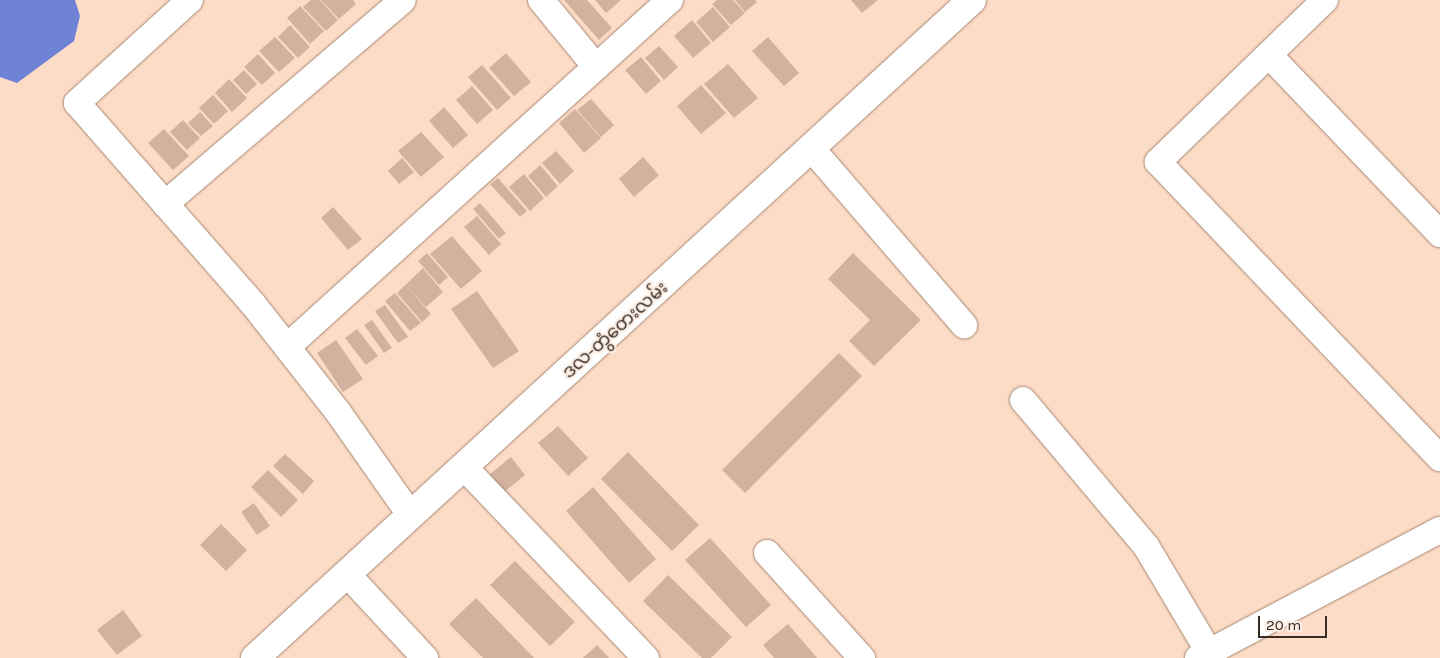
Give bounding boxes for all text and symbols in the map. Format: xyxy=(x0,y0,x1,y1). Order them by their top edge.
street label: ဒလ-တွံတေးလမ်း xyxy=(558,277,672,383)
scale bar xyxy=(1260,606,1329,638)
text: 20 m xyxy=(1266,616,1301,634)

